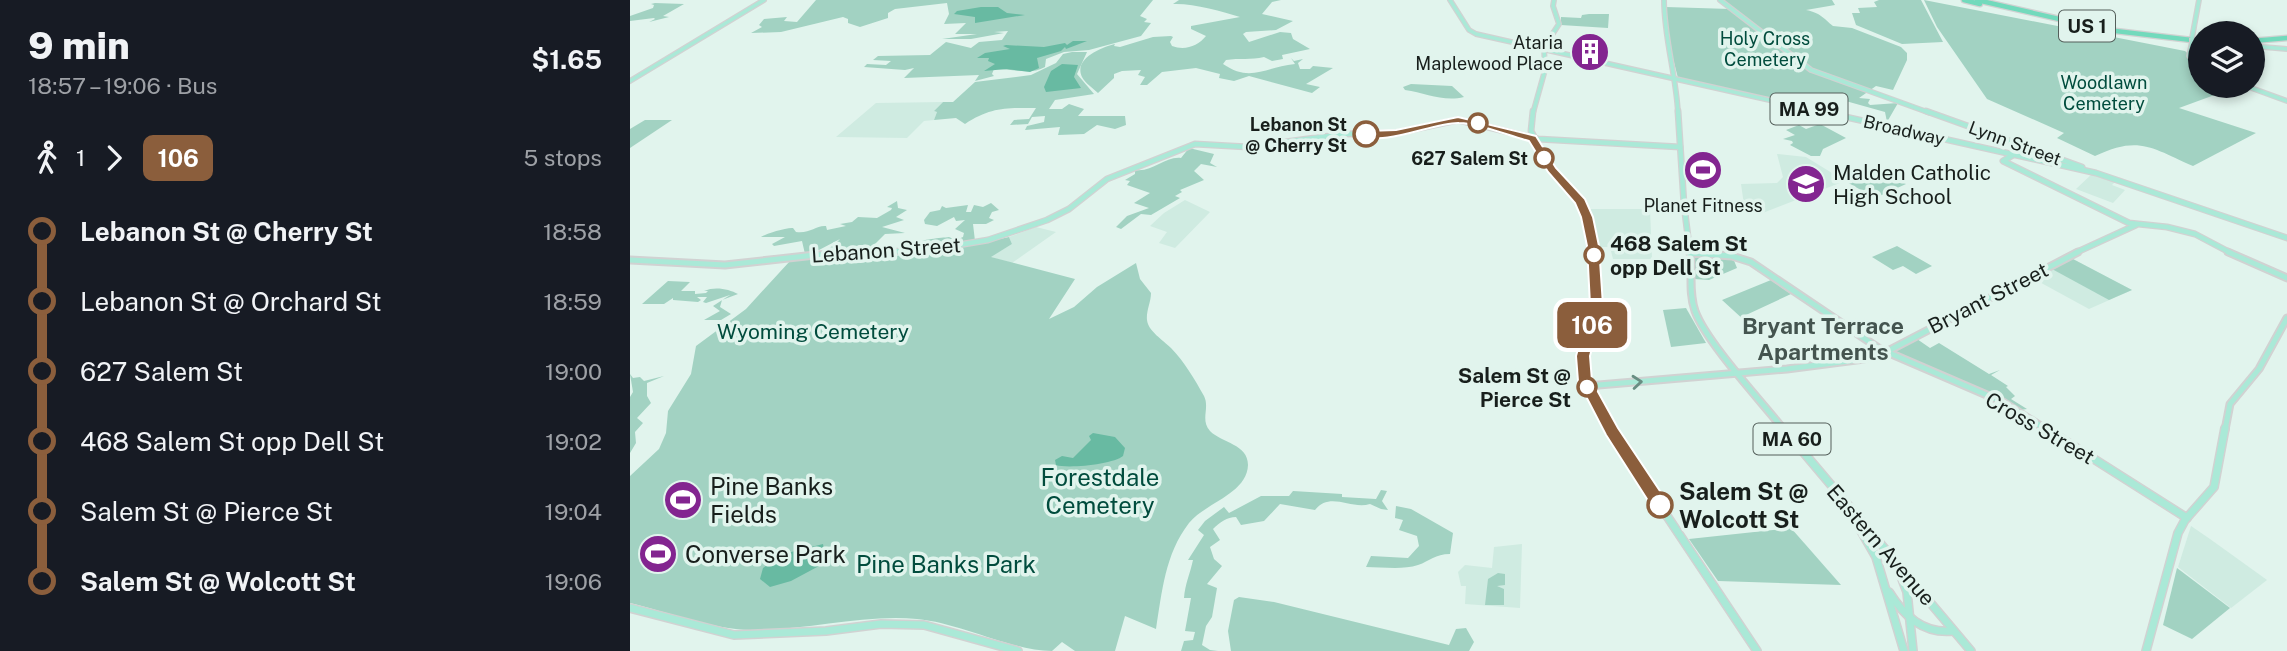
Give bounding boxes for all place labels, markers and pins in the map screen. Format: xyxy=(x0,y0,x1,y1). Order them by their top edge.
building icon: Ataria Maplewood Place xyxy=(1569,31,1611,73)
place label: Ataria Maplewood Place xyxy=(1415,32,1563,74)
unlabelled marker xyxy=(1468,113,1488,133)
place label: Lebanon St @ Cherry St xyxy=(1245,114,1347,156)
marker: Lebanon St @ Cherry St xyxy=(1353,121,1379,147)
place label: 627 Salem St xyxy=(1411,148,1528,169)
marker: 627 Salem St xyxy=(1534,148,1554,168)
sports icon: Planet Fitness xyxy=(1682,149,1724,191)
place label: Malden Catholic High School xyxy=(1833,160,1991,209)
school or university icon: Malden Catholic High School xyxy=(1785,163,1827,205)
place label: Planet Fitness xyxy=(1643,195,1763,216)
place label: 468 Salem St opp Dell St xyxy=(1610,231,1748,280)
marker: 468 Salem St opp Dell St xyxy=(1584,245,1604,265)
place label: Salem St @ Pierce St xyxy=(1458,363,1571,412)
marker: Salem St @ Pierce St xyxy=(1577,377,1597,397)
place label: Pine Banks Fields xyxy=(710,472,833,528)
place label: Salem St @ Wolcott St xyxy=(1679,477,1808,533)
sports icon: Pine Banks Fields xyxy=(662,479,704,521)
marker: Salem St @ Wolcott St xyxy=(1647,492,1673,518)
sports icon: Converse Park xyxy=(637,533,679,575)
place label: Converse Park xyxy=(685,540,846,568)

